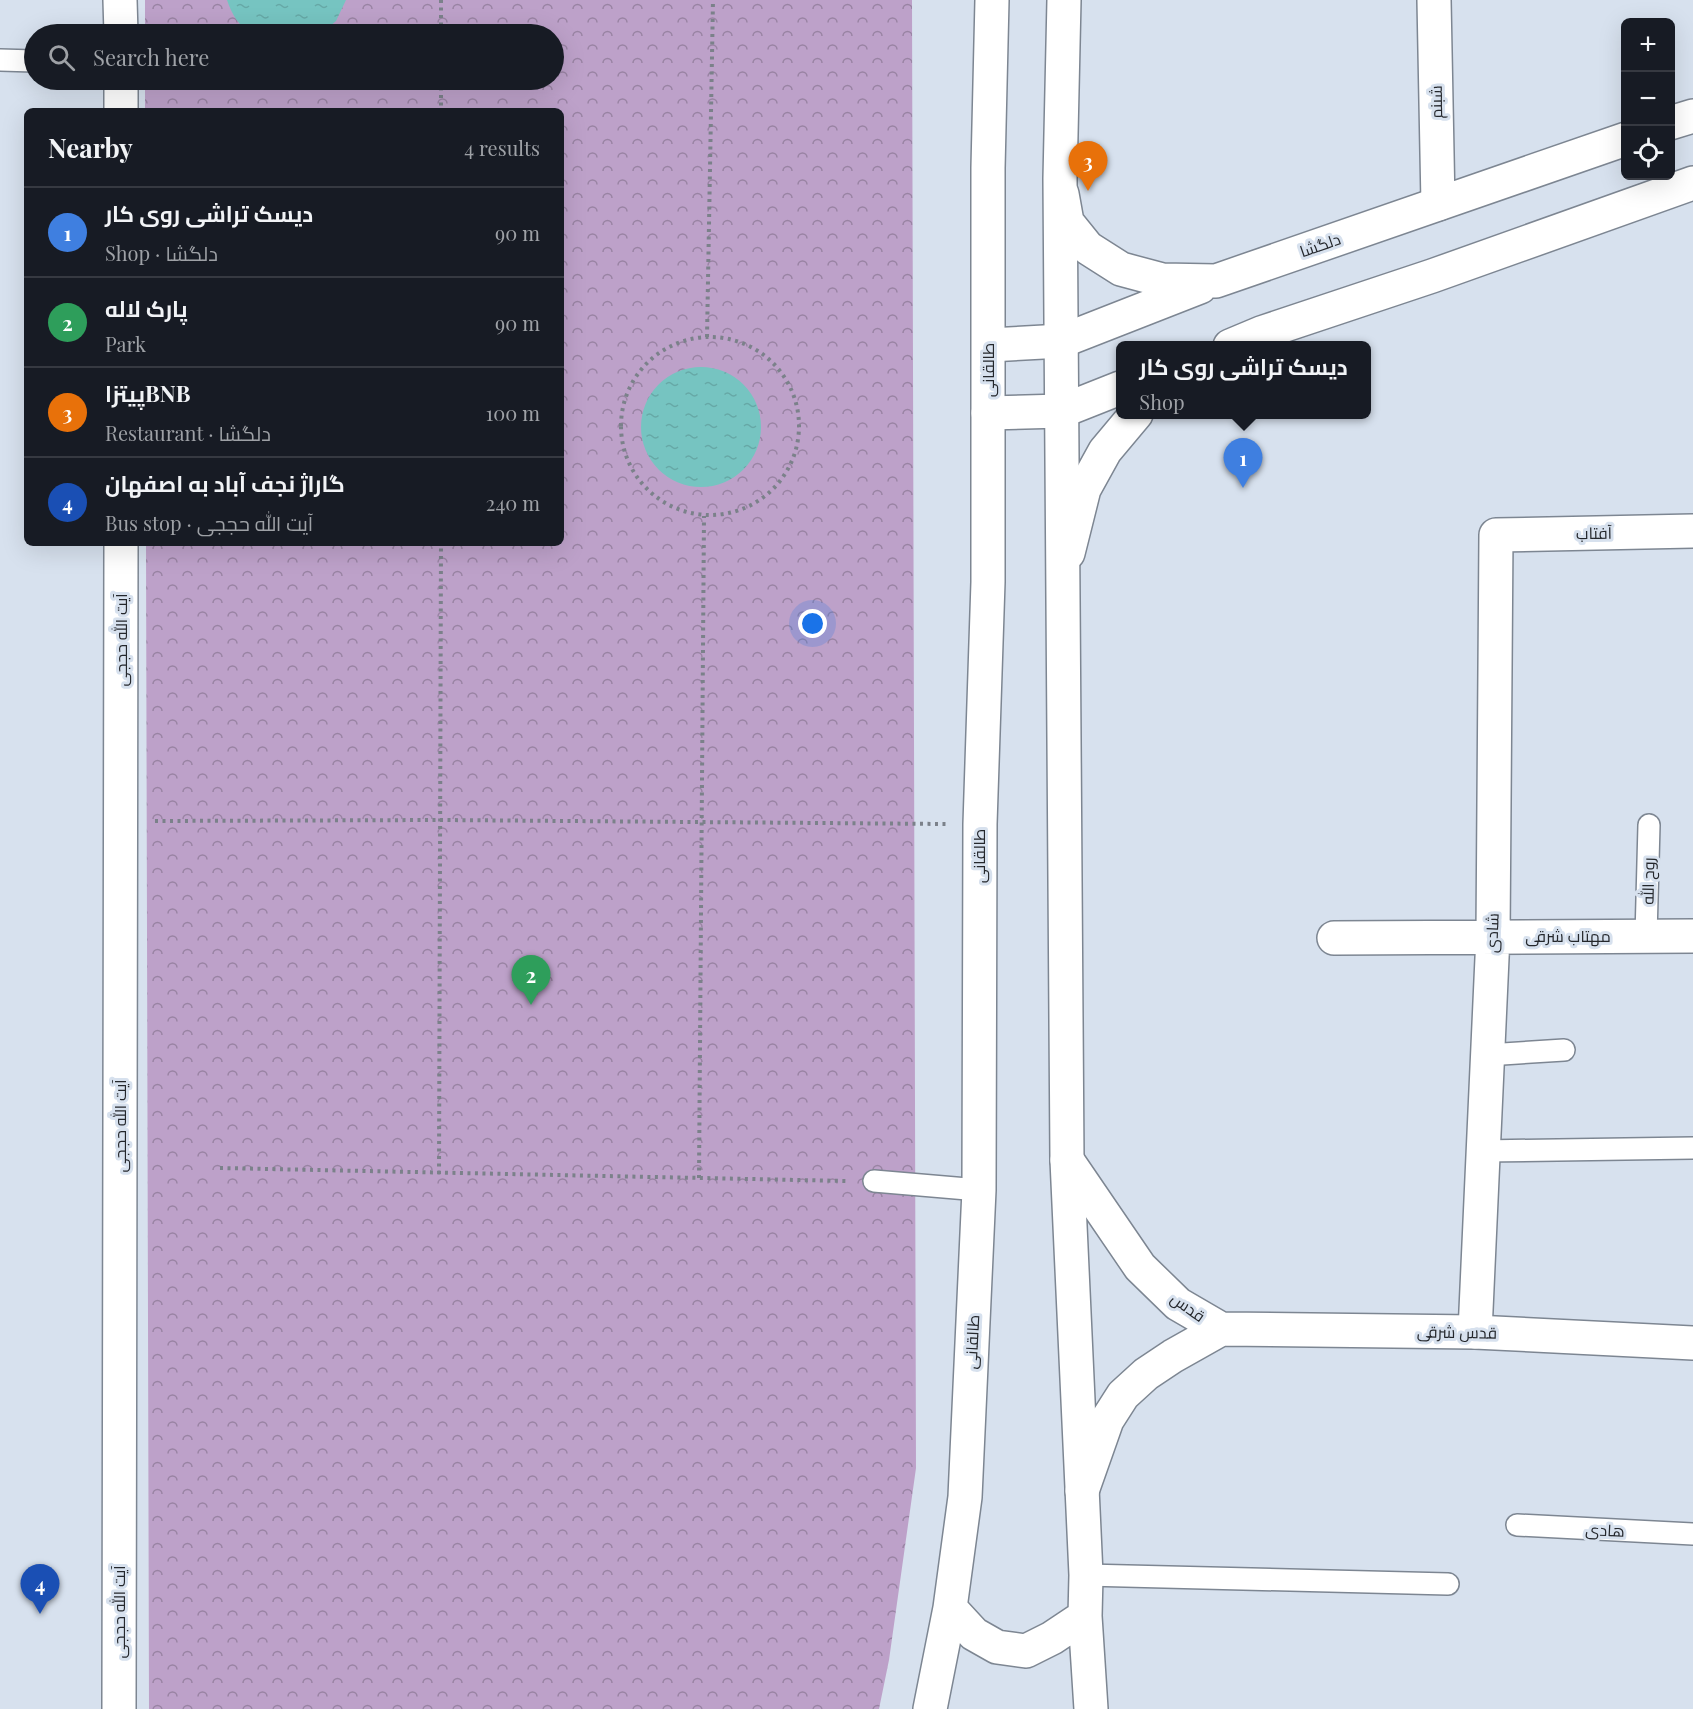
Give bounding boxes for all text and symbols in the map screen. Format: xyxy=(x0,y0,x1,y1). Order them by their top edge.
map controls xyxy=(1621,18,1675,180)
button: + xyxy=(1621,18,1675,72)
search box xyxy=(24,24,564,90)
icon: search xyxy=(45,41,78,74)
text: Search here xyxy=(93,42,209,72)
button: − xyxy=(1621,72,1675,126)
street label: شبنم xyxy=(1425,85,1448,119)
button: locate xyxy=(1621,126,1675,180)
text: Nearby xyxy=(48,130,133,165)
text: 4 results xyxy=(464,134,540,161)
pin: 3 xyxy=(1068,142,1108,191)
text: دیسک تراشی روی کار xyxy=(105,198,313,228)
text: 1 xyxy=(64,219,71,246)
text: 90 m xyxy=(495,219,540,246)
street label: دلگشا xyxy=(1297,228,1343,261)
text: Shop · دلگشا xyxy=(105,239,218,266)
text: پارک لاله xyxy=(105,293,188,323)
text: 2 xyxy=(62,309,73,336)
text: 90 m xyxy=(495,309,540,336)
text: Park xyxy=(105,330,146,357)
popup xyxy=(1116,341,1371,419)
street label: طالقانی xyxy=(977,343,999,397)
text: دیسک تراشی روی کار xyxy=(1139,351,1348,381)
text: پیتزاBNB xyxy=(105,378,190,408)
text: Shop xyxy=(1139,388,1185,415)
text: 3 xyxy=(63,399,72,426)
text: 100 m xyxy=(486,399,540,426)
text: Restaurant · دلگشا xyxy=(105,419,271,446)
pin: 1 xyxy=(1224,438,1262,488)
text: گاراژ نجف آباد به اصفهان xyxy=(105,468,345,498)
text: 4 xyxy=(62,489,73,516)
text: 240 m xyxy=(486,489,540,516)
text: Bus stop · آیت الله حججی xyxy=(105,509,313,536)
street label: آفتاب xyxy=(1576,522,1613,543)
street label: آیت الله حججی xyxy=(110,593,132,687)
your location xyxy=(798,609,827,638)
street label: طالقانی xyxy=(968,829,990,883)
street label: روح الله xyxy=(1637,857,1660,905)
street label: شادی xyxy=(1480,913,1504,953)
street label: مهتاب شرقی xyxy=(1525,925,1611,947)
pin: 2 xyxy=(512,956,550,1005)
street label: آیت الله حججی xyxy=(109,1079,131,1173)
street label: قدس xyxy=(1166,1287,1210,1327)
street label: طالقانی xyxy=(960,1314,984,1370)
street label: قدس شرقی xyxy=(1417,1320,1497,1344)
street label: هادی xyxy=(1585,1518,1625,1542)
pin: 4 xyxy=(20,1564,60,1614)
street label: آیت الله حججی xyxy=(108,1565,130,1659)

